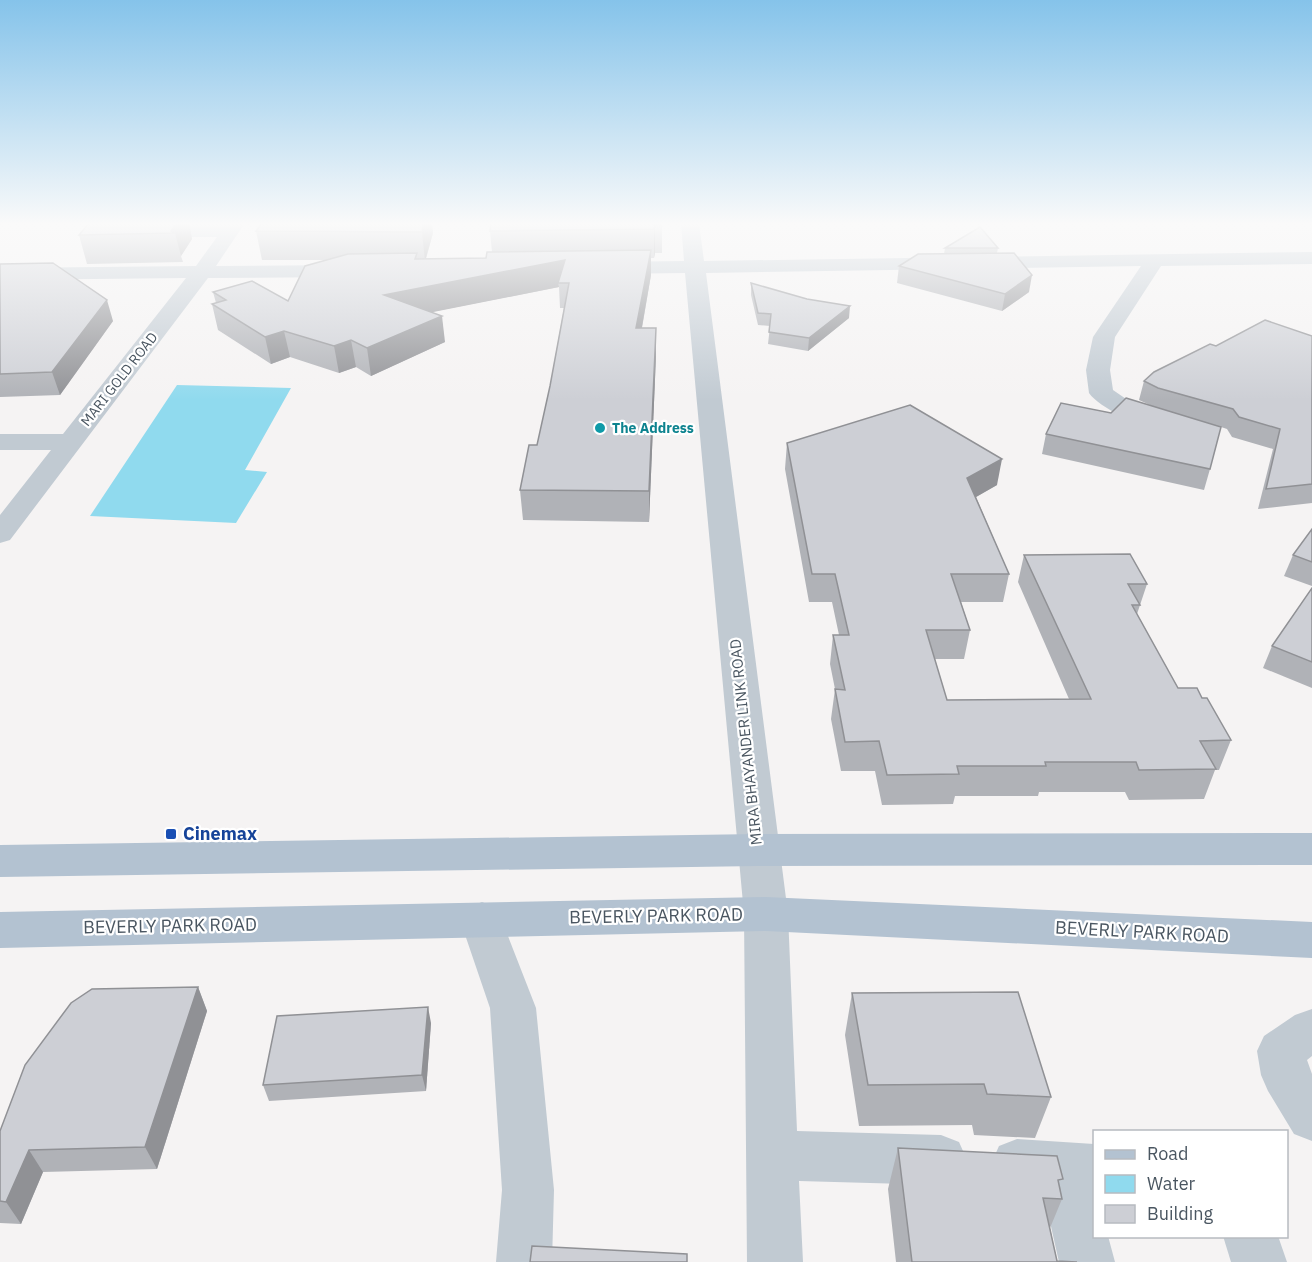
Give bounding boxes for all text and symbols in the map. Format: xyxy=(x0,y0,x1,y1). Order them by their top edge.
street label: MARI GOLD ROAD xyxy=(77,328,161,430)
place label: The Address xyxy=(612,419,694,437)
marker: The Address xyxy=(593,421,607,435)
street label: MIRA BHAYANDER LINK ROAD xyxy=(725,638,766,846)
place label: Cinemax xyxy=(183,822,257,845)
marker: Cinemax xyxy=(164,827,178,841)
street label: BEVERLY PARK ROAD xyxy=(569,902,743,929)
street label: BEVERLY PARK ROAD xyxy=(83,912,257,939)
street label: BEVERLY PARK ROAD xyxy=(1055,915,1229,948)
legend xyxy=(1093,1130,1288,1238)
text: Road xyxy=(1147,1142,1188,1165)
text: Water xyxy=(1147,1172,1196,1195)
text: Building xyxy=(1147,1202,1214,1225)

